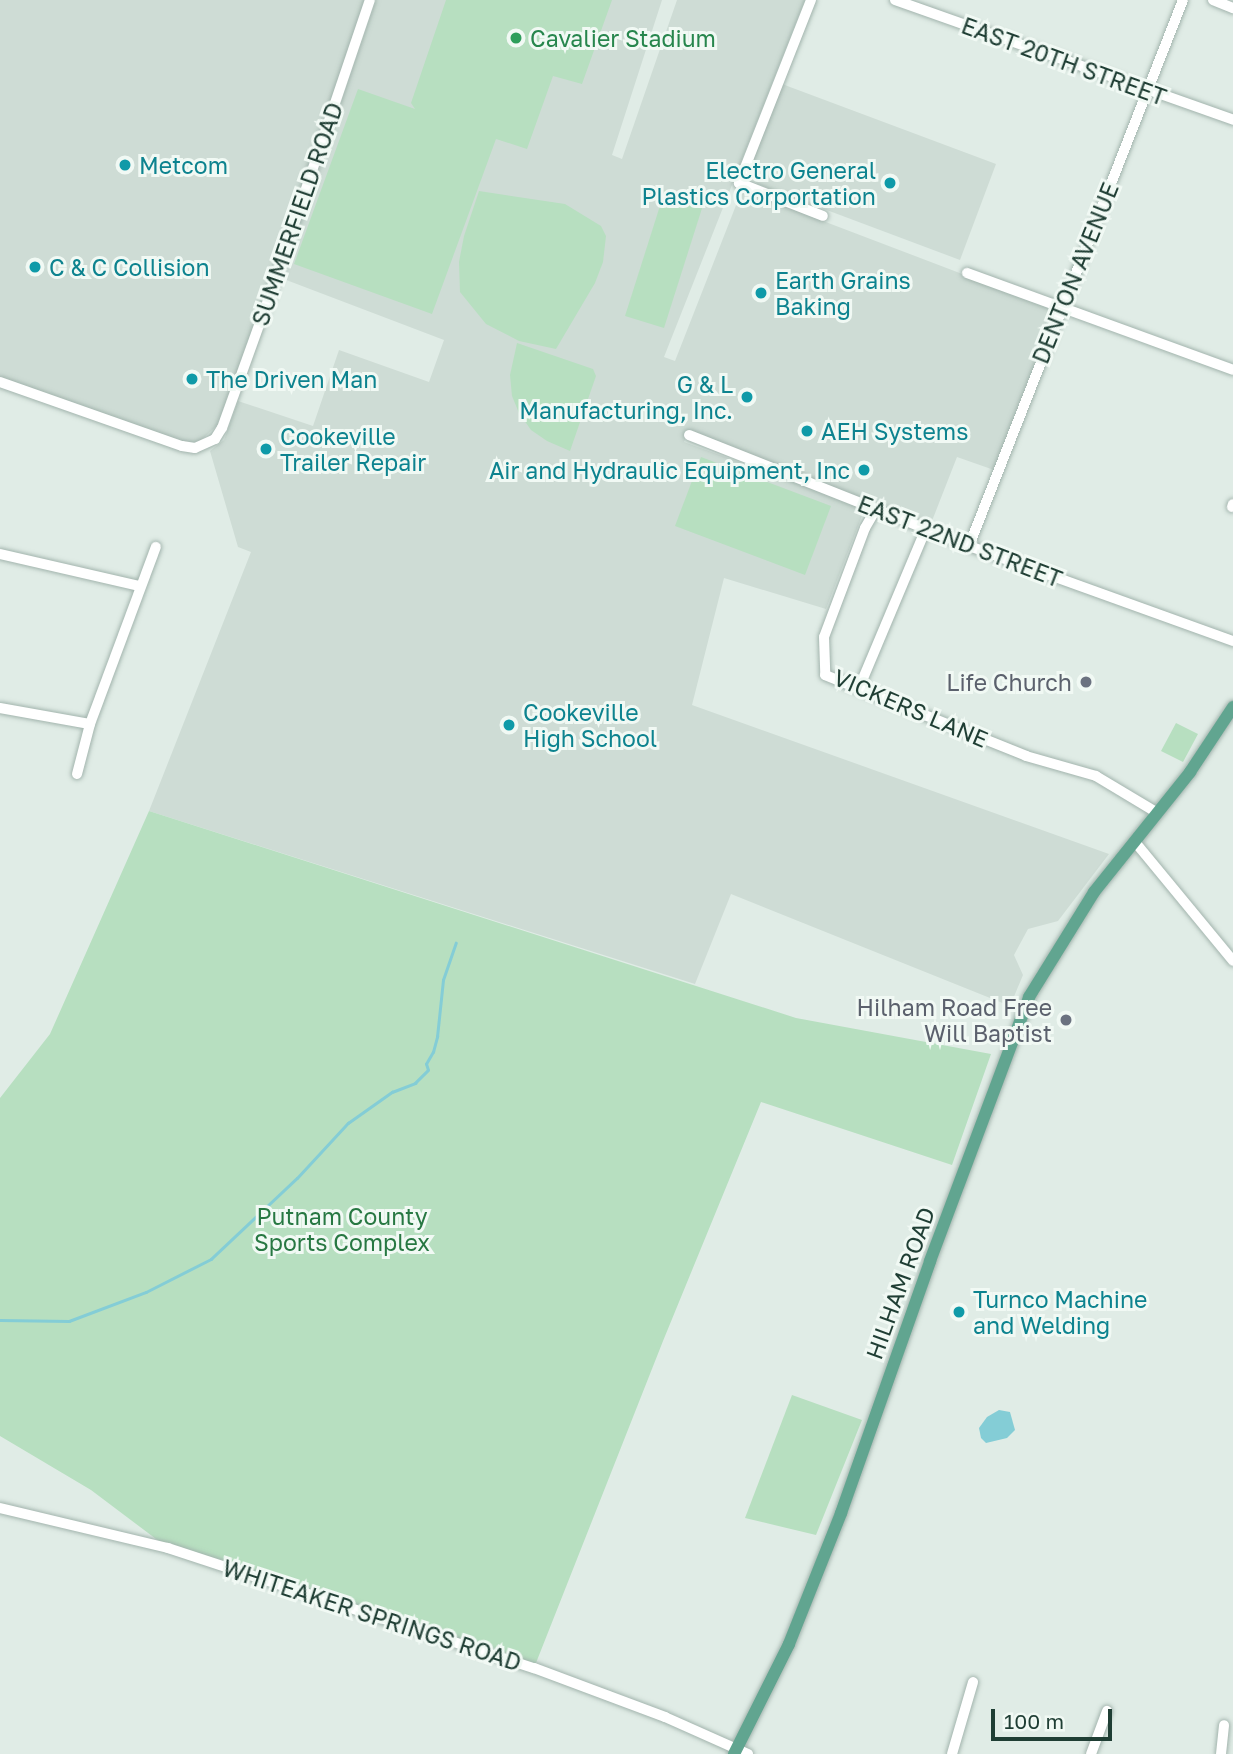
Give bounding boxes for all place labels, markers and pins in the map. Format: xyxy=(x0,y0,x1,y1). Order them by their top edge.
place label: Cavalier Stadium xyxy=(530,24,716,52)
marker: Cavalier Stadium xyxy=(508,30,524,46)
place label: Metcom xyxy=(139,151,228,179)
place label: Electro General Plastics Corportation xyxy=(641,156,876,210)
marker: Metcom xyxy=(117,157,133,173)
marker: Electro General Plastics Corportation xyxy=(882,175,898,191)
place label: C & C Collision xyxy=(49,253,210,281)
marker: C & C Collision xyxy=(27,259,43,275)
place label: Earth Grains Baking xyxy=(775,266,911,320)
marker: Earth Grains Baking xyxy=(753,285,769,301)
place label: The Driven Man xyxy=(206,365,377,393)
place label: G & L Manufacturing, Inc. xyxy=(519,370,733,424)
marker: The Driven Man xyxy=(184,371,200,387)
marker: G & L Manufacturing, Inc. xyxy=(739,389,755,405)
place label: AEH Systems xyxy=(821,417,968,445)
place label: Cookeville Trailer Repair xyxy=(280,422,426,476)
marker: AEH Systems xyxy=(799,423,815,439)
marker: Cookeville Trailer Repair xyxy=(258,441,274,457)
place label: Air and Hydraulic Equipment, Inc xyxy=(489,456,850,484)
marker: Air and Hydraulic Equipment, Inc xyxy=(856,462,872,478)
place label: Life Church xyxy=(946,668,1072,696)
marker: Life Church xyxy=(1078,674,1094,690)
place label: Cookeville High School xyxy=(523,698,657,752)
marker: Cookeville High School xyxy=(501,717,517,733)
place label: Hilham Road Free Will Baptist xyxy=(857,993,1052,1047)
marker: Hilham Road Free Will Baptist xyxy=(1058,1012,1074,1028)
place label: Turnco Machine and Welding xyxy=(973,1285,1147,1339)
marker: Turnco Machine and Welding xyxy=(951,1304,967,1320)

